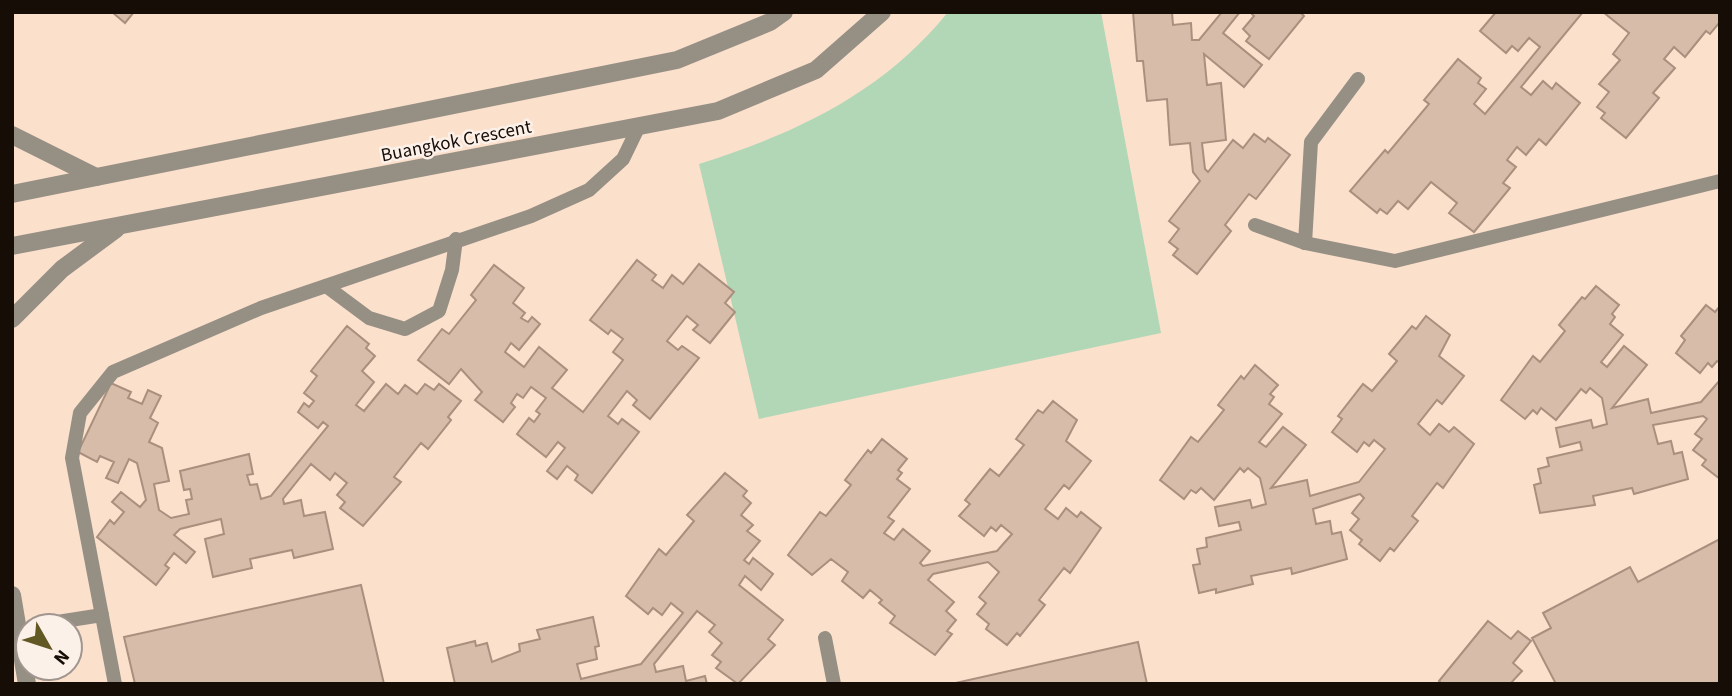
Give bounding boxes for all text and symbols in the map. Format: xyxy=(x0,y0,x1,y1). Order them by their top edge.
street label: Buangkok Crescent xyxy=(379,114,534,169)
north arrow xyxy=(14,612,84,682)
text: N xyxy=(47,643,76,670)

